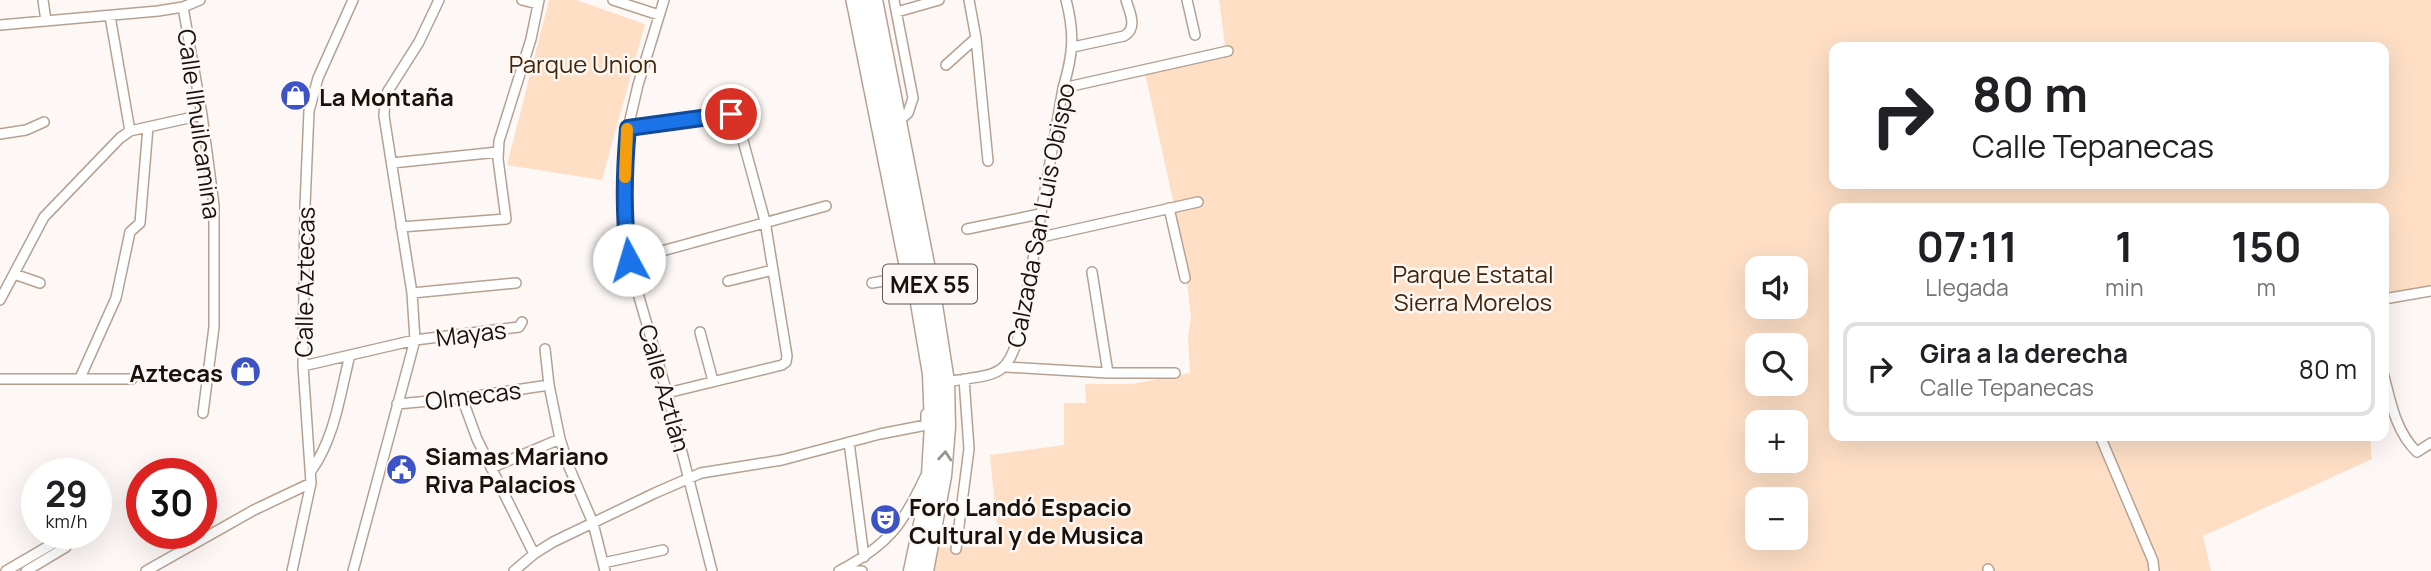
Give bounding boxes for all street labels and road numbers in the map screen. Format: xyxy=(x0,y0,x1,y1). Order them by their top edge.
street label: Calle Ilhuilcamina xyxy=(170,27,230,221)
street label: Calzada San Luis Obispo xyxy=(998,80,1082,350)
street label: Calle Aztecas xyxy=(286,206,322,358)
road number: MEX 55 xyxy=(883,264,977,304)
street label: Mayas xyxy=(434,312,508,354)
street label: Calle Aztlán xyxy=(631,320,699,456)
street label: Olmecas xyxy=(423,373,523,417)

